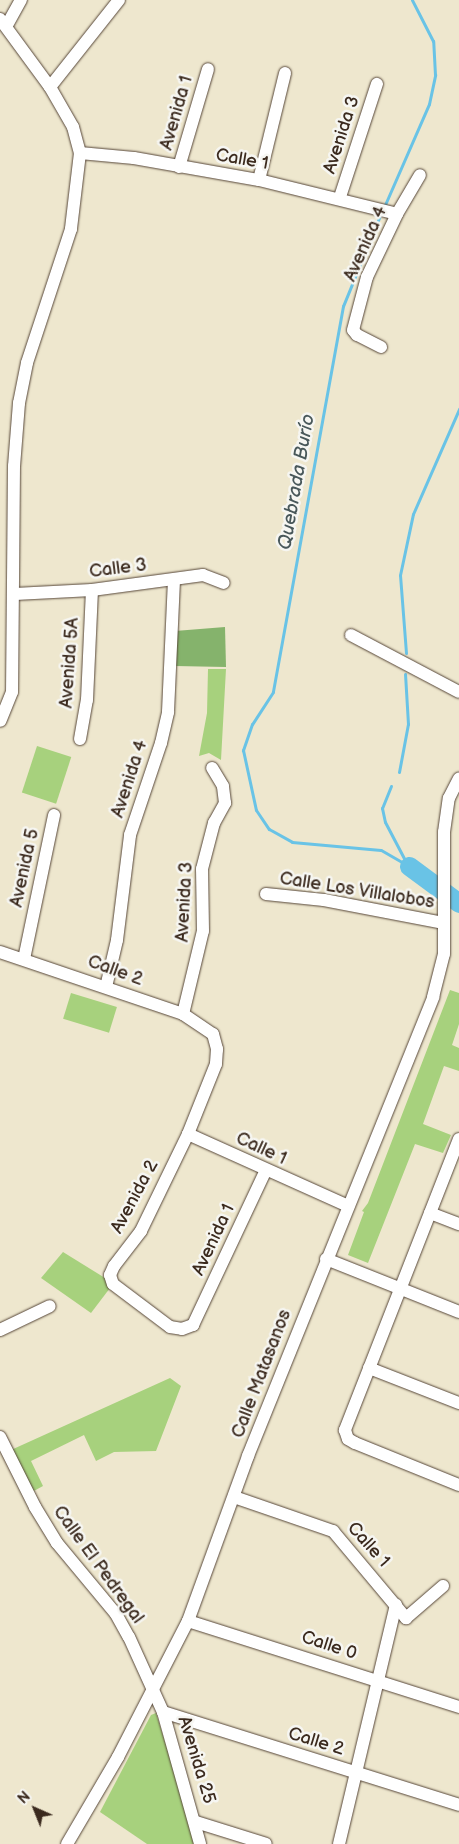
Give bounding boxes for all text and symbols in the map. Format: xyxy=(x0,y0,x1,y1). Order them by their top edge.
street label: Avenida 1 xyxy=(156,73,198,153)
street label: Avenida 3 xyxy=(319,93,365,177)
street label: Calle 1 xyxy=(214,145,270,175)
street label: Avenida 4 xyxy=(340,203,392,285)
water label: Quebrada Burío xyxy=(274,412,320,552)
street label: Calle 3 xyxy=(88,555,148,583)
street label: Avenida 5A xyxy=(56,617,84,709)
street label: Avenida 4 xyxy=(107,737,153,821)
street label: Avenida 5 xyxy=(6,827,44,909)
street label: Avenida 3 xyxy=(172,861,198,943)
street label: Calle Los Villalobos xyxy=(278,868,436,914)
street label: Calle 2 xyxy=(85,951,145,991)
street label: Calle 1 xyxy=(232,1128,290,1170)
street label: Avenida 2 xyxy=(107,1157,163,1237)
street label: Avenida 1 xyxy=(188,1201,240,1279)
street label: Calle Matasanos xyxy=(228,1307,296,1441)
street label: Calle El Pedregal xyxy=(48,1502,148,1628)
street label: Calle 1 xyxy=(342,1518,394,1572)
street label: Calle 0 xyxy=(299,1627,359,1665)
street label: Avenida 25 xyxy=(172,1714,220,1806)
street label: Calle 2 xyxy=(286,1723,346,1761)
north arrow xyxy=(10,1784,60,1834)
text: N xyxy=(15,1788,34,1808)

